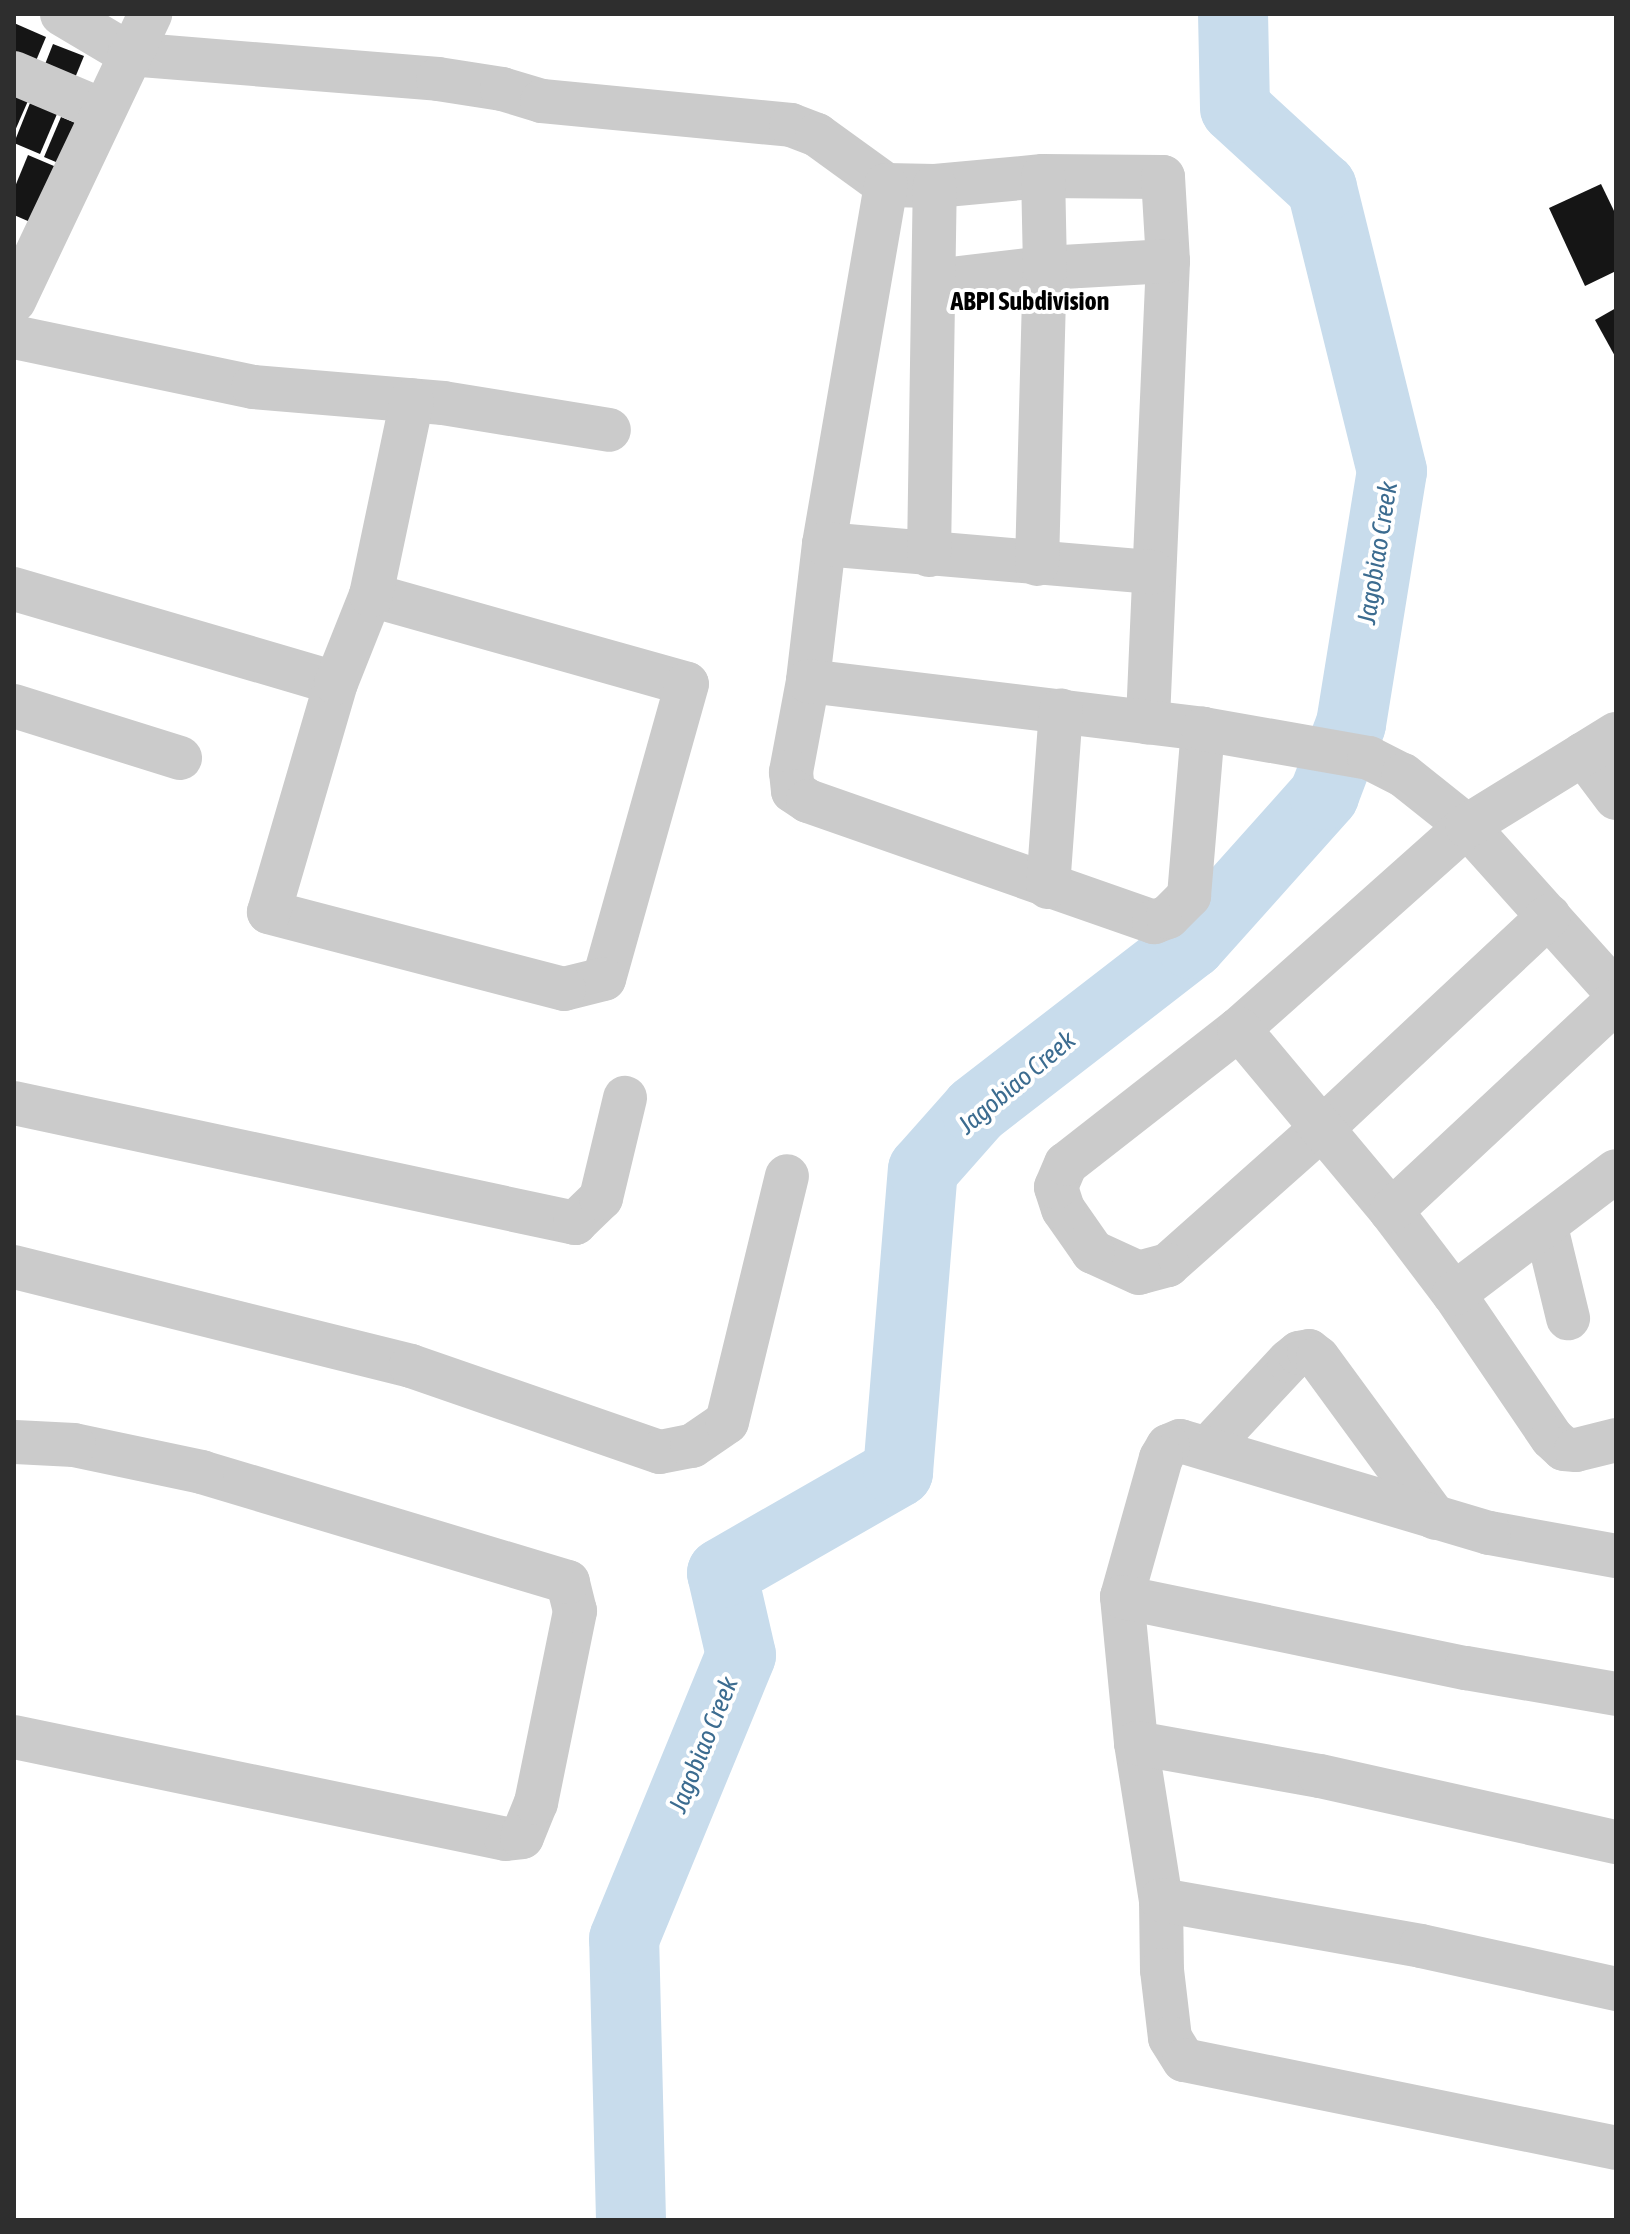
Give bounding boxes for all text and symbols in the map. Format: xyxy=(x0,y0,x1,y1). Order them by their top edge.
district label: ABPI Subdivision xyxy=(951,286,1109,318)
water label: Jagobiao Creek xyxy=(1351,480,1405,626)
water label: Jagobiao Creek xyxy=(952,1025,1082,1141)
water label: Jagobiao Creek xyxy=(663,1673,745,1817)

